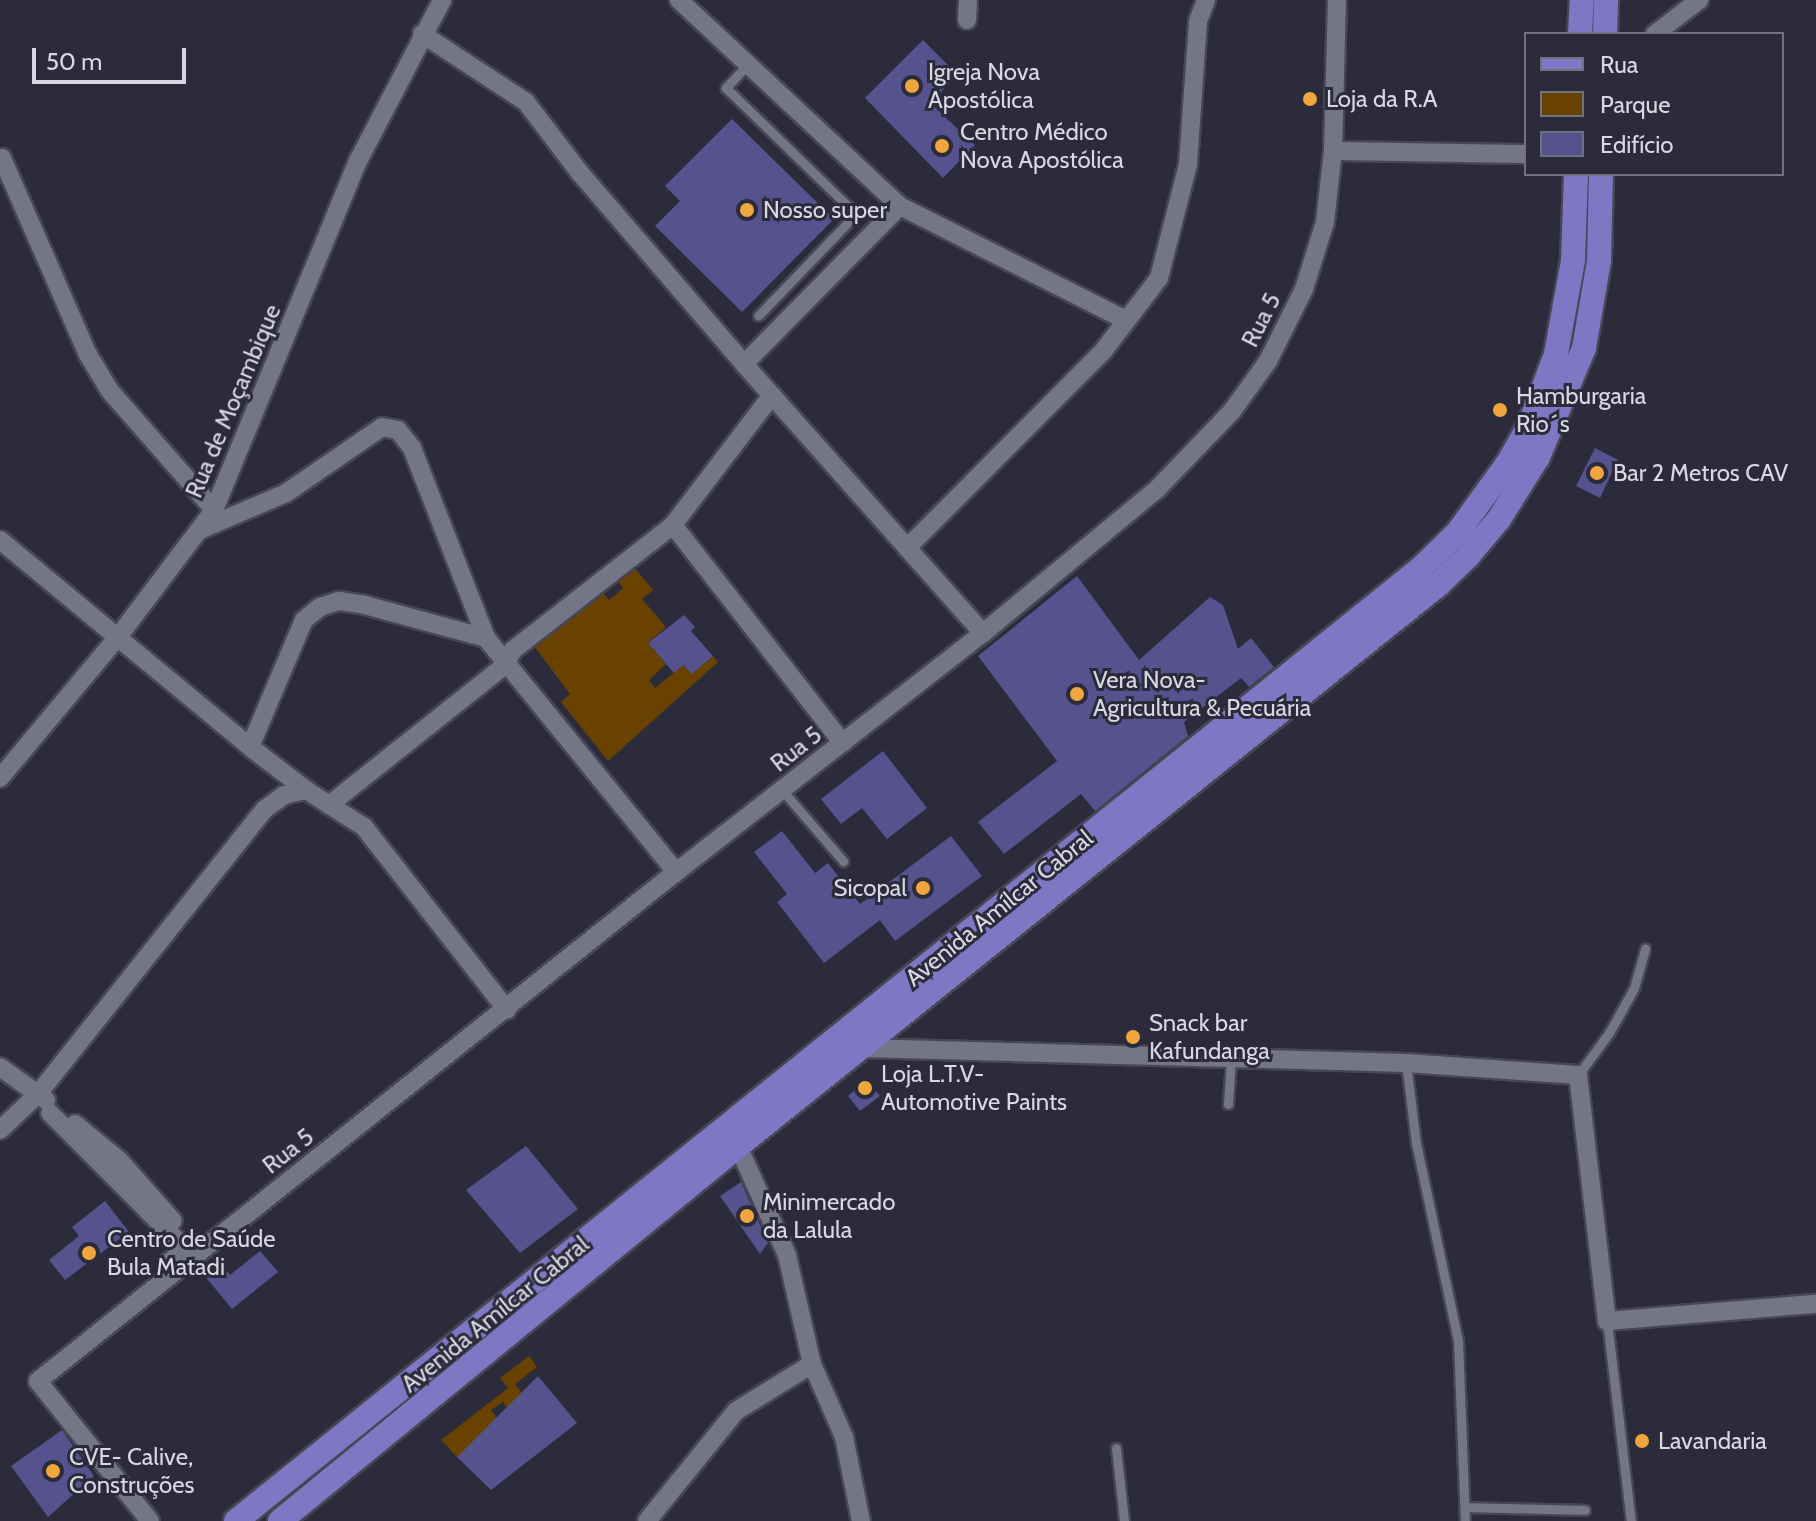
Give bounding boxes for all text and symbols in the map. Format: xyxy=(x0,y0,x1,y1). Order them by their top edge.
scale bar xyxy=(36,32,190,82)
legend xyxy=(1524,32,1784,176)
text: 50 m xyxy=(46,47,102,76)
text: Rua xyxy=(1600,50,1638,79)
place label: Igreja Nova Apostólica xyxy=(928,58,1040,114)
marker: Igreja Nova Apostólica xyxy=(903,77,921,95)
place label: Loja da R.A xyxy=(1326,85,1437,113)
marker: Loja da R.A xyxy=(1301,90,1319,108)
text: Parque xyxy=(1600,90,1670,119)
place label: Centro Médico Nova Apostólica xyxy=(960,118,1124,174)
text: Edifício xyxy=(1600,130,1674,159)
marker: Centro Médico Nova Apostólica xyxy=(931,135,953,157)
place label: Nosso super xyxy=(763,196,887,224)
marker: Nosso super xyxy=(738,201,756,219)
street label: Rua 5 xyxy=(1235,288,1287,352)
street label: Rua de Moçambique xyxy=(179,300,287,502)
place label: Hamburgaria Rio´s xyxy=(1516,382,1646,438)
marker: Hamburgaria Rio´s xyxy=(1491,401,1509,419)
place label: Bar 2 Metros CAV xyxy=(1613,459,1788,487)
marker: Bar 2 Metros CAV xyxy=(1588,464,1606,482)
place label: Vera Nova- Agricultura & Pecuária xyxy=(1093,666,1311,722)
marker: Vera Nova- Agricultura & Pecuária xyxy=(1068,685,1086,703)
street label: Rua 5 xyxy=(765,720,827,778)
street label: Avenida Amílcar Cabral xyxy=(900,824,1098,992)
place label: Sicopal xyxy=(834,874,907,902)
marker: Sicopal xyxy=(914,879,932,897)
place label: Snack bar Kafundanga xyxy=(1149,1009,1270,1065)
marker: Snack bar Kafundanga xyxy=(1124,1028,1142,1046)
place label: Loja L.T.V- Automotive Paints xyxy=(881,1060,1067,1116)
marker: Loja L.T.V- Automotive Paints xyxy=(856,1079,874,1097)
street label: Rua 5 xyxy=(257,1122,319,1180)
place label: Minimercado da Lalula xyxy=(763,1188,895,1244)
marker: Minimercado da Lalula xyxy=(738,1207,756,1225)
place label: Centro de Saúde Bula Matadi xyxy=(107,1225,276,1281)
street label: Avenida Amílcar Cabral xyxy=(396,1230,594,1398)
marker: Centro de Saúde Bula Matadi xyxy=(78,1242,100,1264)
place label: Lavandaria xyxy=(1658,1427,1767,1455)
marker: Lavandaria xyxy=(1633,1432,1651,1450)
place label: CVE- Calive, Construções xyxy=(69,1443,194,1499)
marker: CVE- Calive, Construções xyxy=(44,1462,62,1480)

